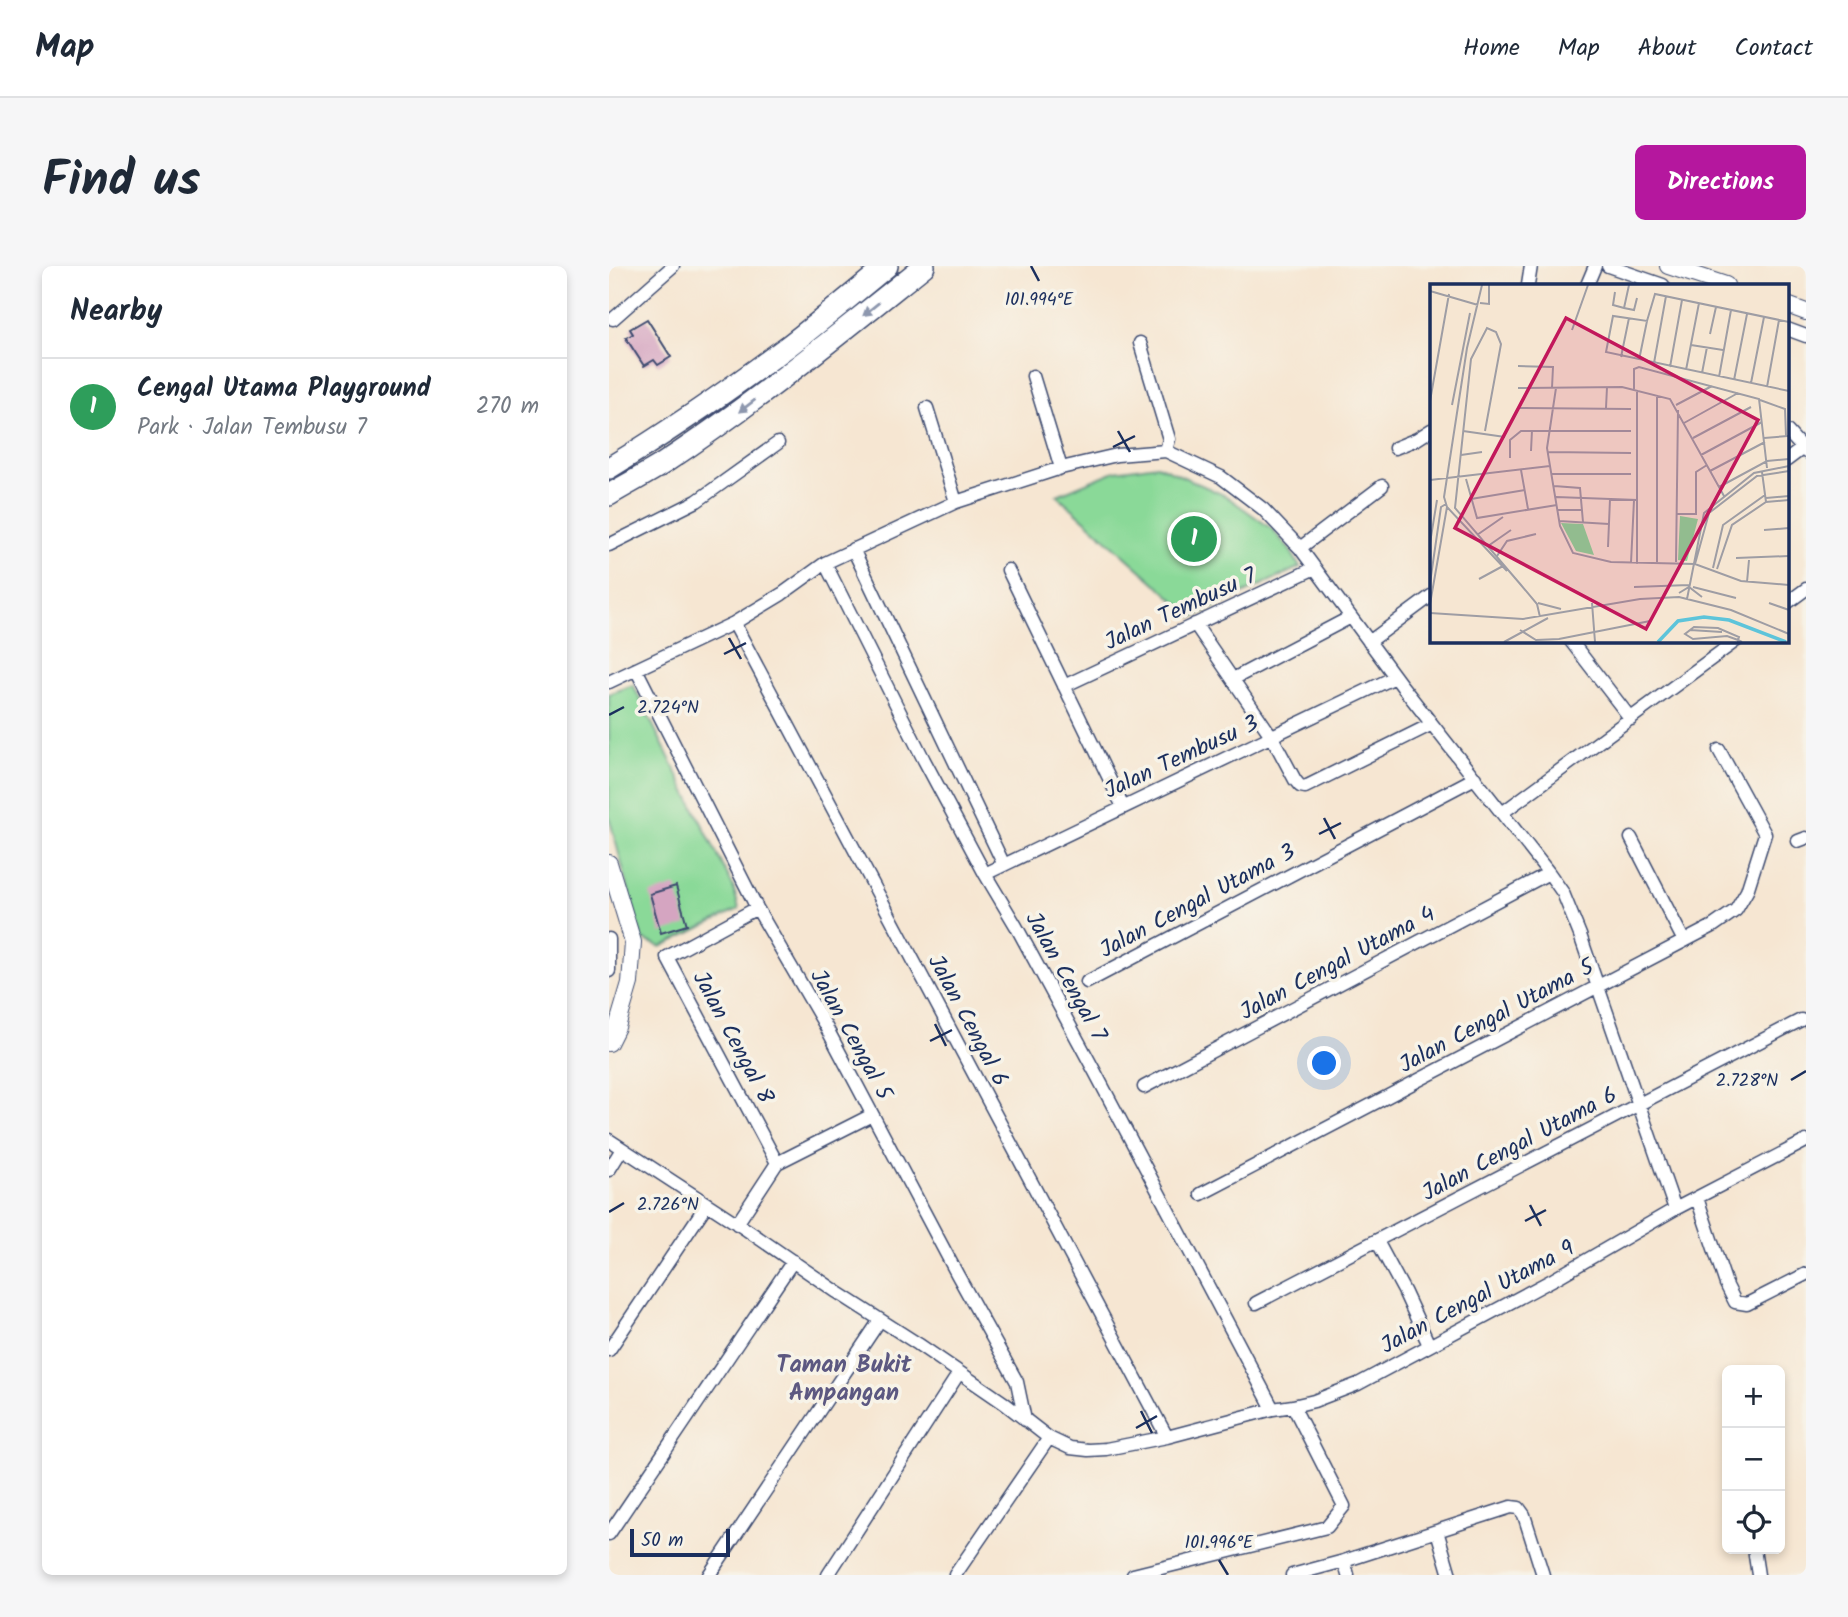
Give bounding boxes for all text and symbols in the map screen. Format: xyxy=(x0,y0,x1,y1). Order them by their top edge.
text: Map xyxy=(35,22,95,75)
text: Home xyxy=(1463,29,1520,68)
text: Map xyxy=(1558,29,1600,68)
text: About xyxy=(1638,29,1696,68)
text: Contact xyxy=(1734,29,1813,68)
text: Find us xyxy=(42,143,200,221)
button: Directions xyxy=(1635,145,1806,220)
inset map xyxy=(1430,284,1789,642)
text: 101.994°E xyxy=(1005,286,1074,315)
text: Nearby xyxy=(70,288,162,336)
one-way arrow xyxy=(862,301,879,316)
text: Cengal Utama Playground xyxy=(137,368,431,410)
text: 1 xyxy=(90,389,96,425)
text: 270 m xyxy=(476,389,539,425)
one-way arrow xyxy=(738,398,756,413)
text: Park · Jalan Tembusu 7 xyxy=(137,410,367,446)
pin: 1 xyxy=(1171,513,1217,565)
street label: Jalan Tembusu 7 xyxy=(1099,558,1264,661)
text: 2.724°N xyxy=(637,694,699,723)
street label: Jalan Tembusu 3 xyxy=(1099,706,1265,809)
street label: Jalan Cengal Utama 3 xyxy=(1094,835,1302,969)
street label: Jalan Cengal Utama 4 xyxy=(1234,897,1442,1031)
street label: Jalan Cengal 7 xyxy=(1015,906,1116,1049)
street label: Jalan Cengal 6 xyxy=(917,948,1017,1093)
street label: Jalan Cengal Utama 5 xyxy=(1393,949,1602,1083)
street label: Jalan Cengal 5 xyxy=(799,963,902,1108)
street label: Jalan Cengal 8 xyxy=(682,965,783,1111)
your location xyxy=(1307,1046,1341,1080)
text: 2.728°N xyxy=(1716,1067,1778,1096)
street label: Jalan Cengal Utama 6 xyxy=(1416,1078,1624,1212)
text: 2.726°N xyxy=(637,1191,699,1220)
street label: Jalan Cengal Utama 9 xyxy=(1374,1231,1581,1364)
district label: Taman Bukit Ampangan xyxy=(776,1346,913,1413)
map controls xyxy=(1722,1365,1785,1554)
button: + xyxy=(1722,1365,1785,1428)
button: − xyxy=(1722,1428,1785,1491)
button: locate xyxy=(1722,1491,1785,1554)
scale bar xyxy=(630,1526,730,1558)
text: 50 m xyxy=(641,1526,683,1556)
text: 101.996°E xyxy=(1185,1529,1254,1558)

